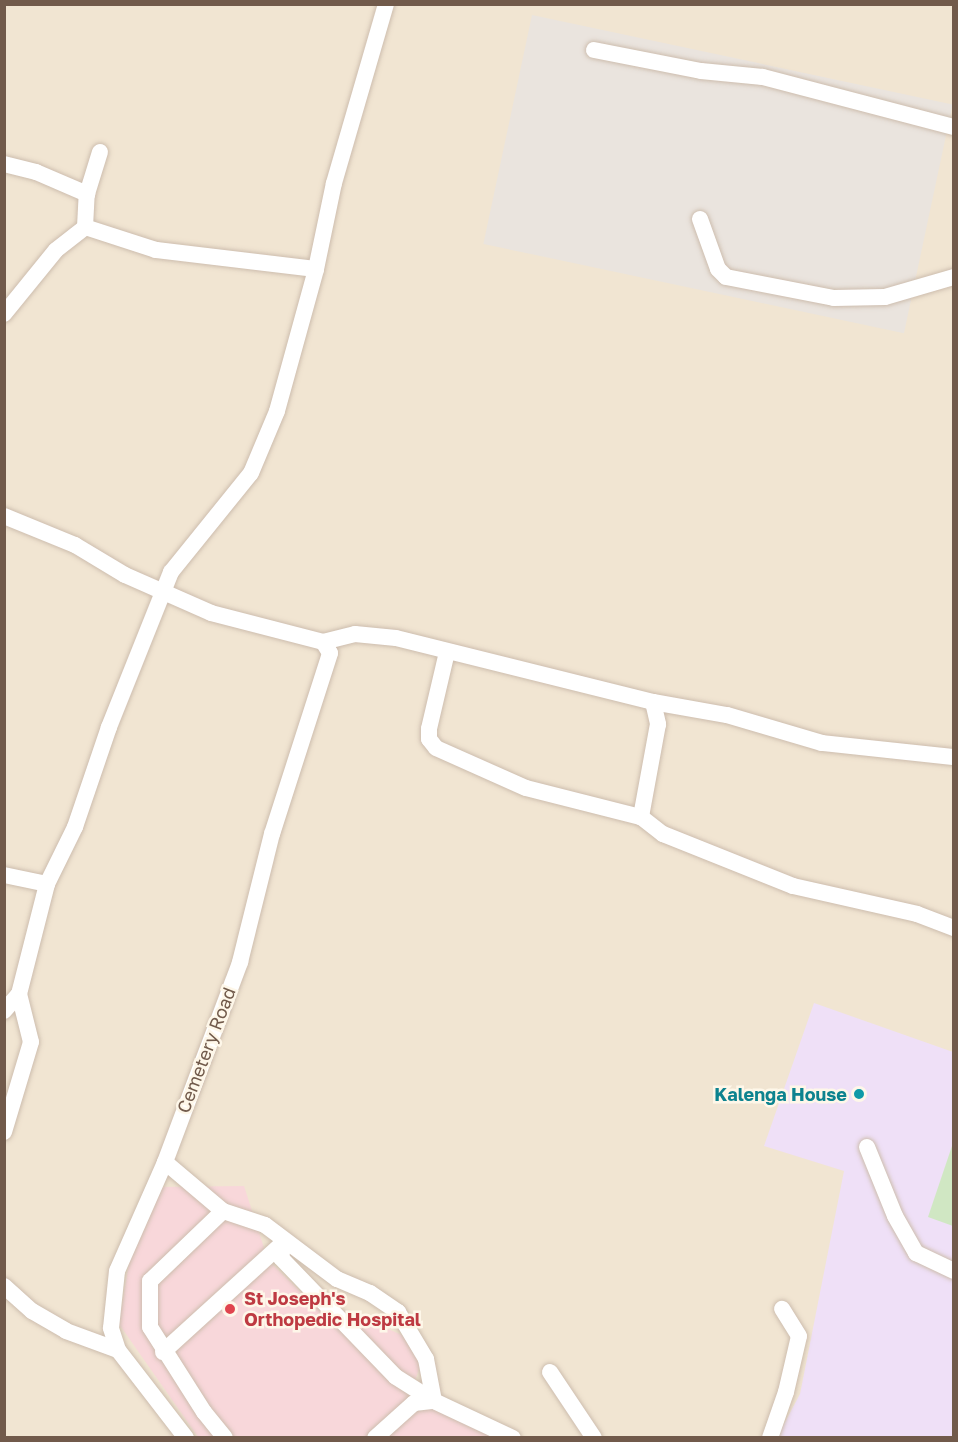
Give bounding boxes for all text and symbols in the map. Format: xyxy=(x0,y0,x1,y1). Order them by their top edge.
street label: Cemetery Road xyxy=(172,984,240,1116)
place label: Kalenga House xyxy=(714,1083,847,1105)
marker: Kalenga House xyxy=(852,1087,866,1101)
place label: St Joseph's Orthopedic Hospital xyxy=(244,1288,421,1330)
marker: St Joseph's Orthopedic Hospital xyxy=(221,1300,239,1318)

